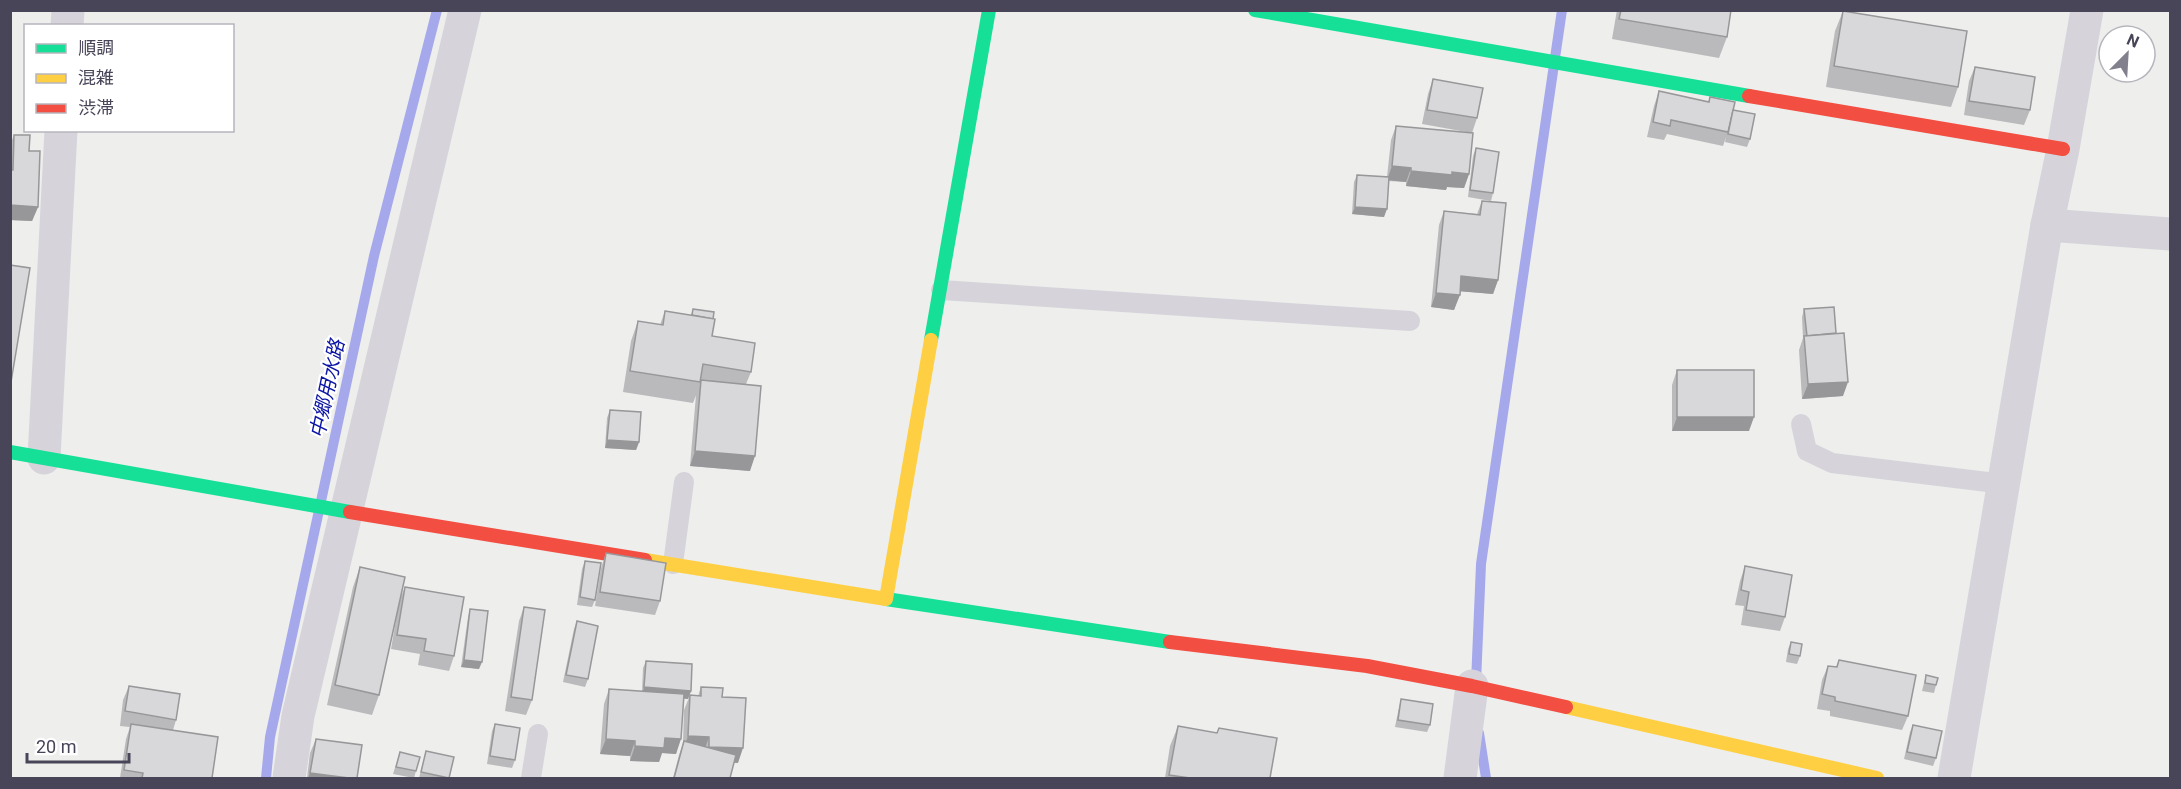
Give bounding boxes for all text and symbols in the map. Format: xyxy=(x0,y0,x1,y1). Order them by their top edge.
legend xyxy=(24,24,234,132)
north arrow xyxy=(2097,24,2157,84)
text: N xyxy=(2124,30,2142,52)
text: 順調 xyxy=(78,37,114,58)
text: 混雑 xyxy=(78,67,114,88)
text: 渋滞 xyxy=(78,97,114,118)
water label: 中郷用水路 xyxy=(305,336,350,440)
scale bar xyxy=(27,726,129,764)
text: 20 m xyxy=(36,736,76,757)

